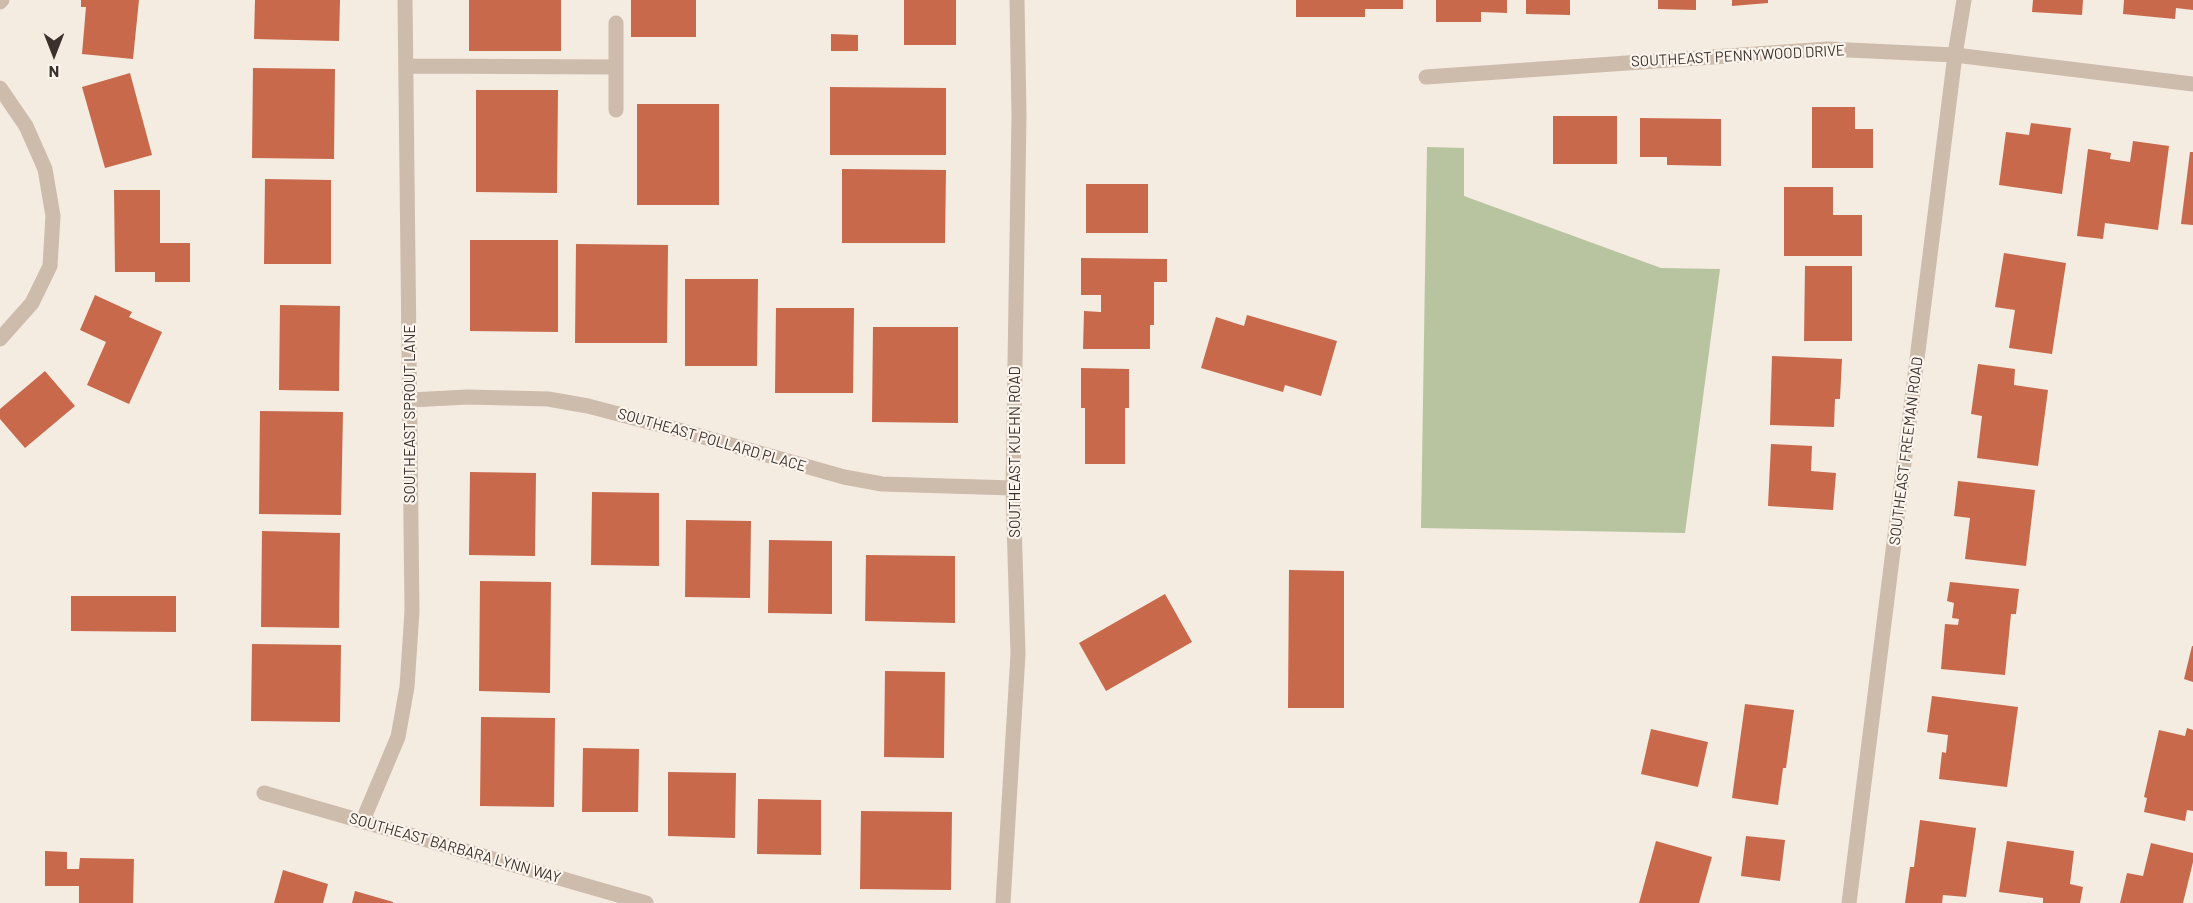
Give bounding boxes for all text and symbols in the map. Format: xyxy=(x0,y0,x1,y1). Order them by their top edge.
north arrow xyxy=(24,24,84,84)
street label: SOUTHEAST PENNYWOOD DRIVE xyxy=(1631,41,1845,71)
text: N xyxy=(49,63,59,82)
street label: SOUTHEAST SPROUT LANE xyxy=(401,325,419,503)
street label: SOUTHEAST FREEMAN ROAD xyxy=(1886,356,1926,546)
street label: SOUTHEAST KUEHN ROAD xyxy=(1006,366,1024,538)
street label: SOUTHEAST POLLARD PLACE xyxy=(616,404,808,476)
street label: SOUTHEAST BARBARA LYNN WAY xyxy=(347,809,563,887)

